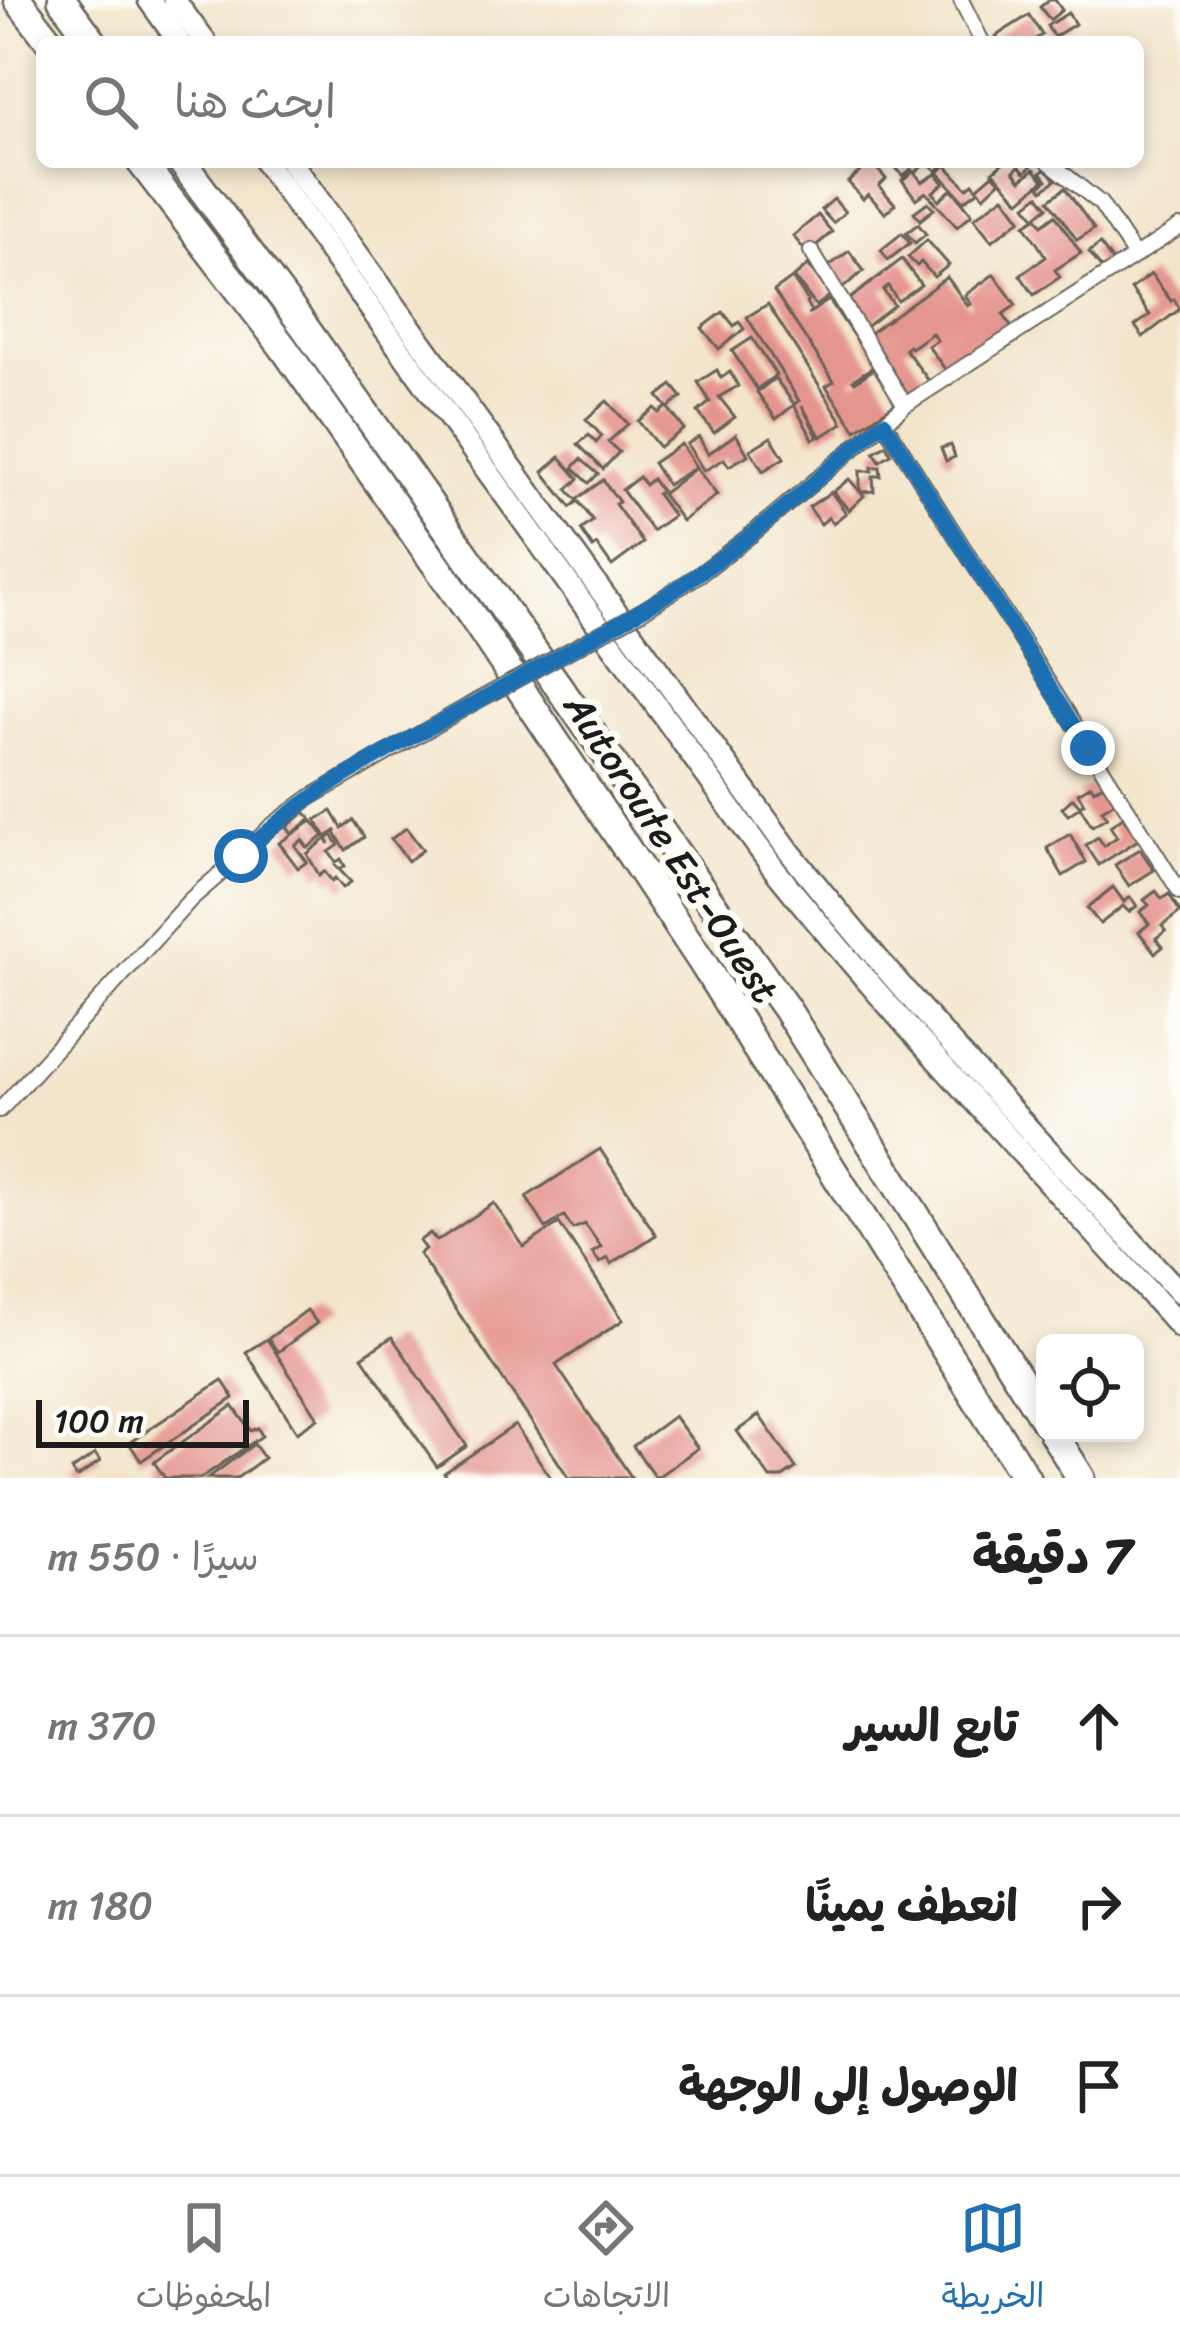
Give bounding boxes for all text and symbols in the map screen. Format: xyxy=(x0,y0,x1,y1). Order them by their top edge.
search box xyxy=(36,36,1144,168)
text: ابحث هنا xyxy=(174,62,336,142)
icon: search xyxy=(78,69,144,135)
street label: Autoroute Est-Ouest xyxy=(545,678,799,1018)
route end xyxy=(1061,721,1115,775)
route start xyxy=(214,829,268,883)
map controls xyxy=(1036,1334,1144,1442)
button: locate xyxy=(1036,1334,1144,1442)
text: 100 m xyxy=(54,1392,144,1450)
scale bar xyxy=(36,1394,249,1447)
text: 7 دقيقة xyxy=(972,1511,1132,1601)
text: سيرًا · 550 m xyxy=(48,1522,259,1591)
text: تابع السير xyxy=(846,1686,1018,1766)
text: 370 m xyxy=(48,1691,156,1760)
icon: ahead xyxy=(1066,1693,1132,1759)
text: انعطف يمينًا xyxy=(805,1866,1018,1946)
text: 180 m xyxy=(48,1871,153,1940)
icon: right xyxy=(1066,1873,1132,1939)
text: الوصول إلى الوجهة xyxy=(678,2046,1018,2126)
icon: arrive xyxy=(1066,2053,1132,2119)
tab: المحفوظات xyxy=(136,2195,272,2325)
tab: الاتجاهات xyxy=(543,2195,670,2325)
tab: الخريطة xyxy=(941,2195,1044,2325)

